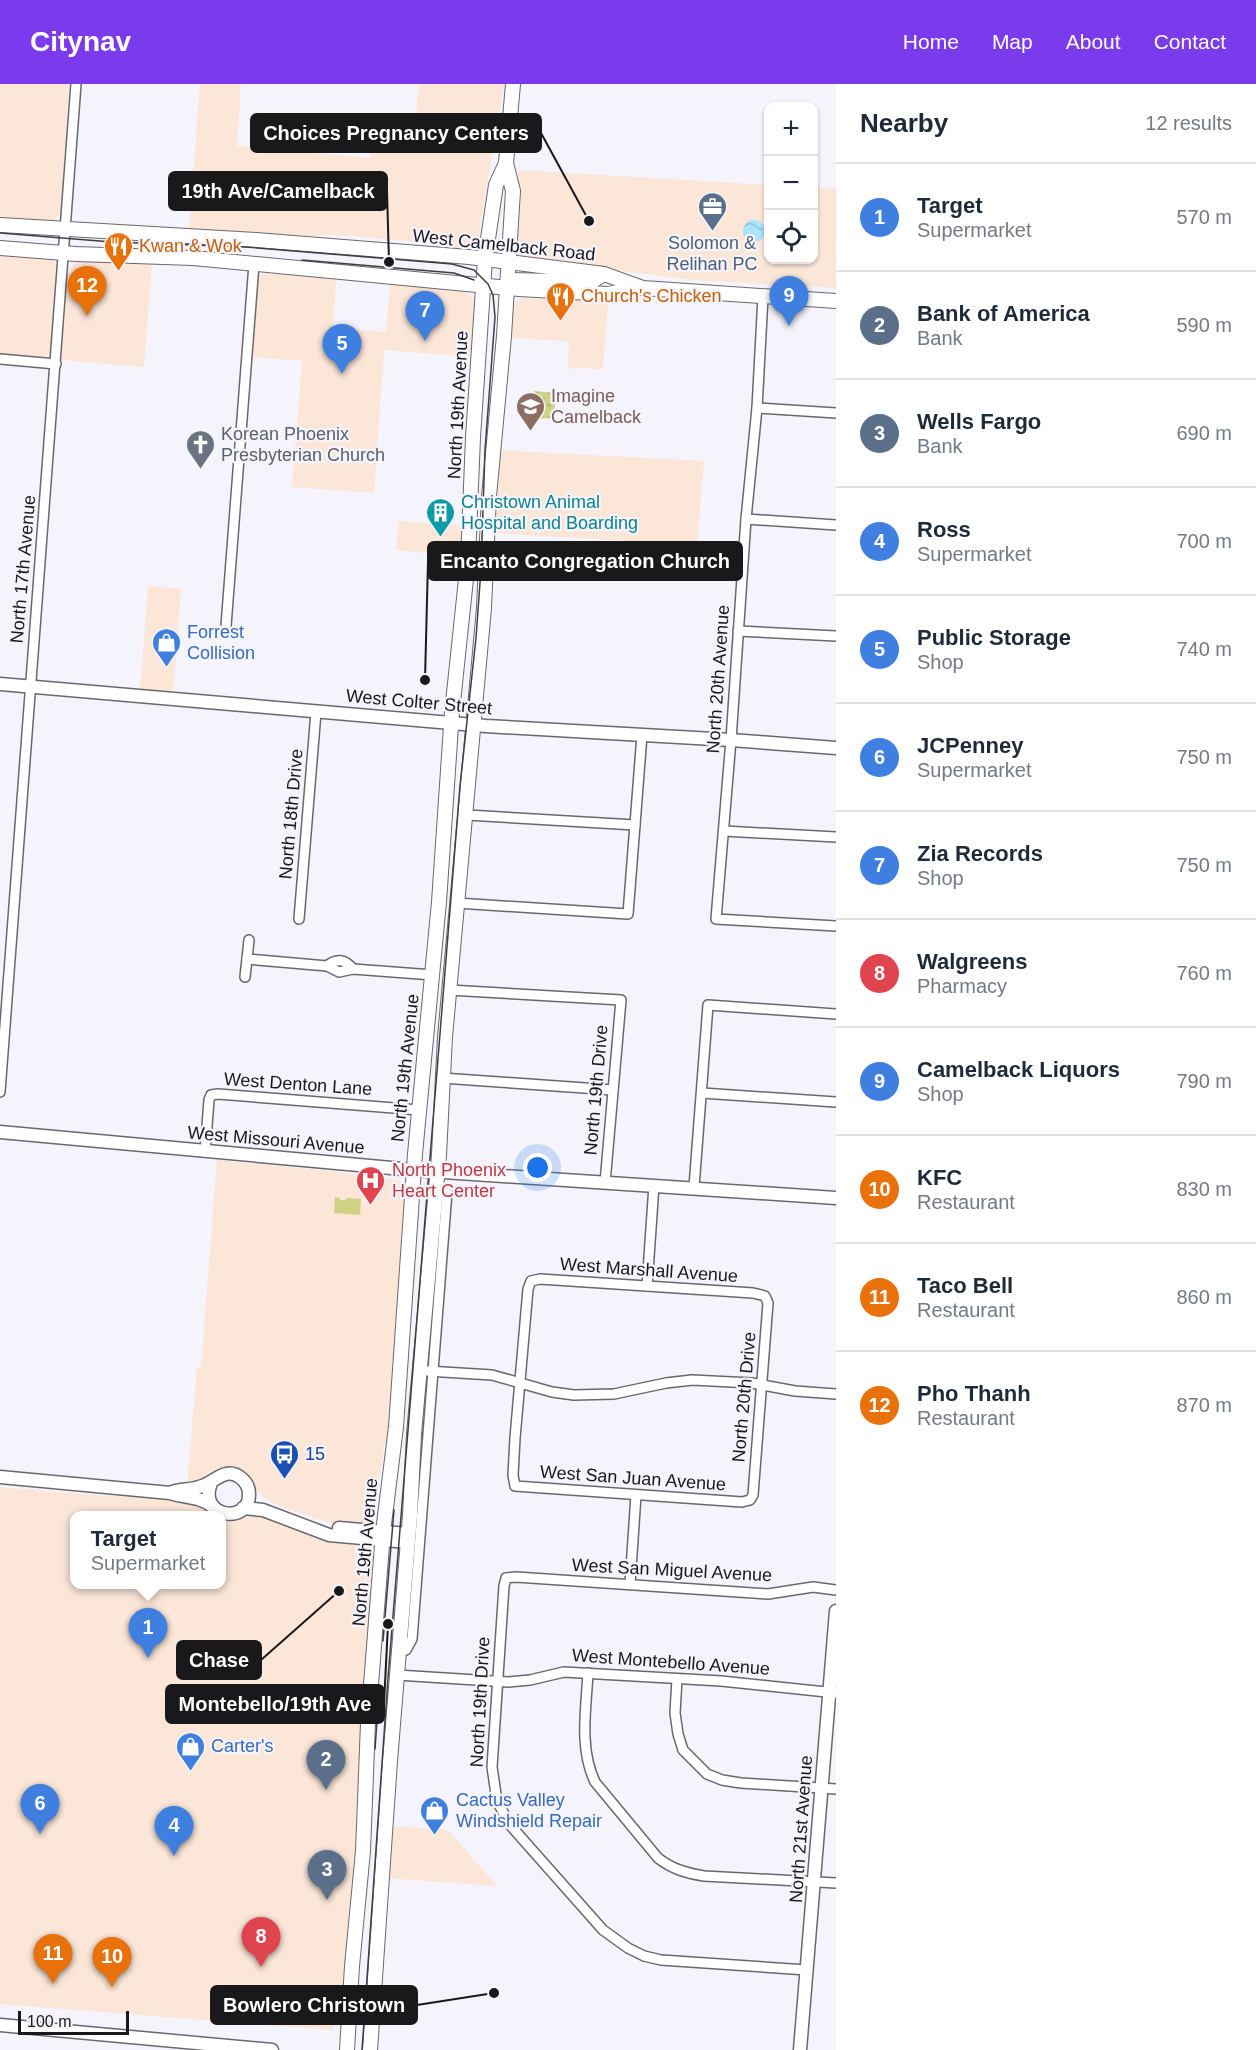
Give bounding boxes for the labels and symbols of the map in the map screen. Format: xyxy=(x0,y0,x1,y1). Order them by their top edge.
callout: Choices Pregnancy Centers xyxy=(251,114,541,152)
text: Choices Pregnancy Centers xyxy=(263,122,529,144)
callout: 19th Ave/Camelback xyxy=(169,172,387,210)
text: 19th Ave/Camelback xyxy=(181,180,375,202)
office icon: Solomon & Relihan PC xyxy=(696,190,728,232)
street label: West Camelback Road xyxy=(412,225,596,265)
restaurant icon: Kwan & Wok xyxy=(102,230,134,272)
place label: Solomon & Relihan PC xyxy=(666,233,758,274)
place label: Kwan & Wok xyxy=(139,236,243,256)
pin: 12 xyxy=(68,266,106,316)
pin: 9 xyxy=(770,276,808,326)
restaurant icon: Church's Chicken xyxy=(544,280,576,322)
place label: Church's Chicken xyxy=(581,286,722,306)
pin: 7 xyxy=(406,292,444,341)
pin: 5 xyxy=(322,324,362,374)
street label: North 19th Avenue xyxy=(444,330,472,480)
place label: Imagine Camelback xyxy=(551,386,642,427)
school or university icon: Imagine Camelback xyxy=(514,390,546,432)
place label: Korean Phoenix Presbyterian Church xyxy=(221,424,385,465)
church icon: Korean Phoenix Presbyterian Church xyxy=(184,428,216,470)
place label: Christown Animal Hospital and Boarding xyxy=(461,492,638,533)
street label: North 17th Avenue xyxy=(7,494,39,644)
building icon: Christown Animal Hospital and Boarding xyxy=(424,496,456,538)
callout: Encanto Congregation Church xyxy=(428,542,742,580)
text: Encanto Congregation Church xyxy=(440,550,730,572)
street label: North 20th Avenue xyxy=(703,604,733,754)
place label: Forrest Collision xyxy=(187,622,255,663)
shop icon: Forrest Collision xyxy=(150,626,182,668)
street label: West Colter Street xyxy=(345,686,493,718)
street label: North 18th Drive xyxy=(275,748,307,880)
street label: North 19th Avenue xyxy=(387,993,423,1143)
street label: North 19th Drive xyxy=(580,1024,612,1156)
street label: West Denton Lane xyxy=(223,1069,373,1099)
street label: West Missouri Avenue xyxy=(187,1122,365,1158)
your location xyxy=(523,1153,552,1182)
place label: North Phoenix Heart Center xyxy=(392,1160,506,1201)
hospital icon: North Phoenix Heart Center xyxy=(355,1164,387,1206)
street label: West Marshall Avenue xyxy=(559,1254,739,1286)
street label: North 20th Drive xyxy=(728,1331,760,1463)
bus stop icon: 15 xyxy=(268,1438,300,1480)
place label: 15 xyxy=(305,1444,325,1464)
street label: West San Juan Avenue xyxy=(539,1462,727,1494)
street label: North 19th Avenue xyxy=(349,1477,381,1627)
street label: West San Miguel Avenue xyxy=(571,1555,773,1585)
pin: 1 xyxy=(128,1608,168,1658)
street label: North 19th Drive xyxy=(467,1636,493,1768)
callout: Chase xyxy=(177,1641,261,1679)
street label: West Montebello Avenue xyxy=(571,1645,771,1679)
text: Chase xyxy=(189,1649,249,1671)
callout: Montebello/19th Ave xyxy=(166,1685,384,1723)
text: Montebello/19th Ave xyxy=(179,1693,372,1715)
shop icon: Carter's xyxy=(174,1730,206,1772)
place label: Carter's xyxy=(211,1736,273,1756)
pin: 2 xyxy=(306,1740,346,1790)
street label: North 21st Avenue xyxy=(786,1755,816,1903)
pin: 6 xyxy=(20,1784,60,1834)
place label: Cactus Valley Windshield Repair xyxy=(456,1790,602,1831)
shop icon: Cactus Valley Windshield Repair xyxy=(419,1794,451,1836)
pin: 4 xyxy=(154,1806,194,1856)
pin: 3 xyxy=(308,1850,346,1900)
pin: 8 xyxy=(242,1918,280,1967)
pin: 11 xyxy=(34,1934,72,1984)
pin: 10 xyxy=(92,1938,132,1987)
callout: Bowlero Christown xyxy=(211,1986,417,2024)
text: Bowlero Christown xyxy=(223,1994,405,2016)
scale bar xyxy=(18,2008,129,2036)

